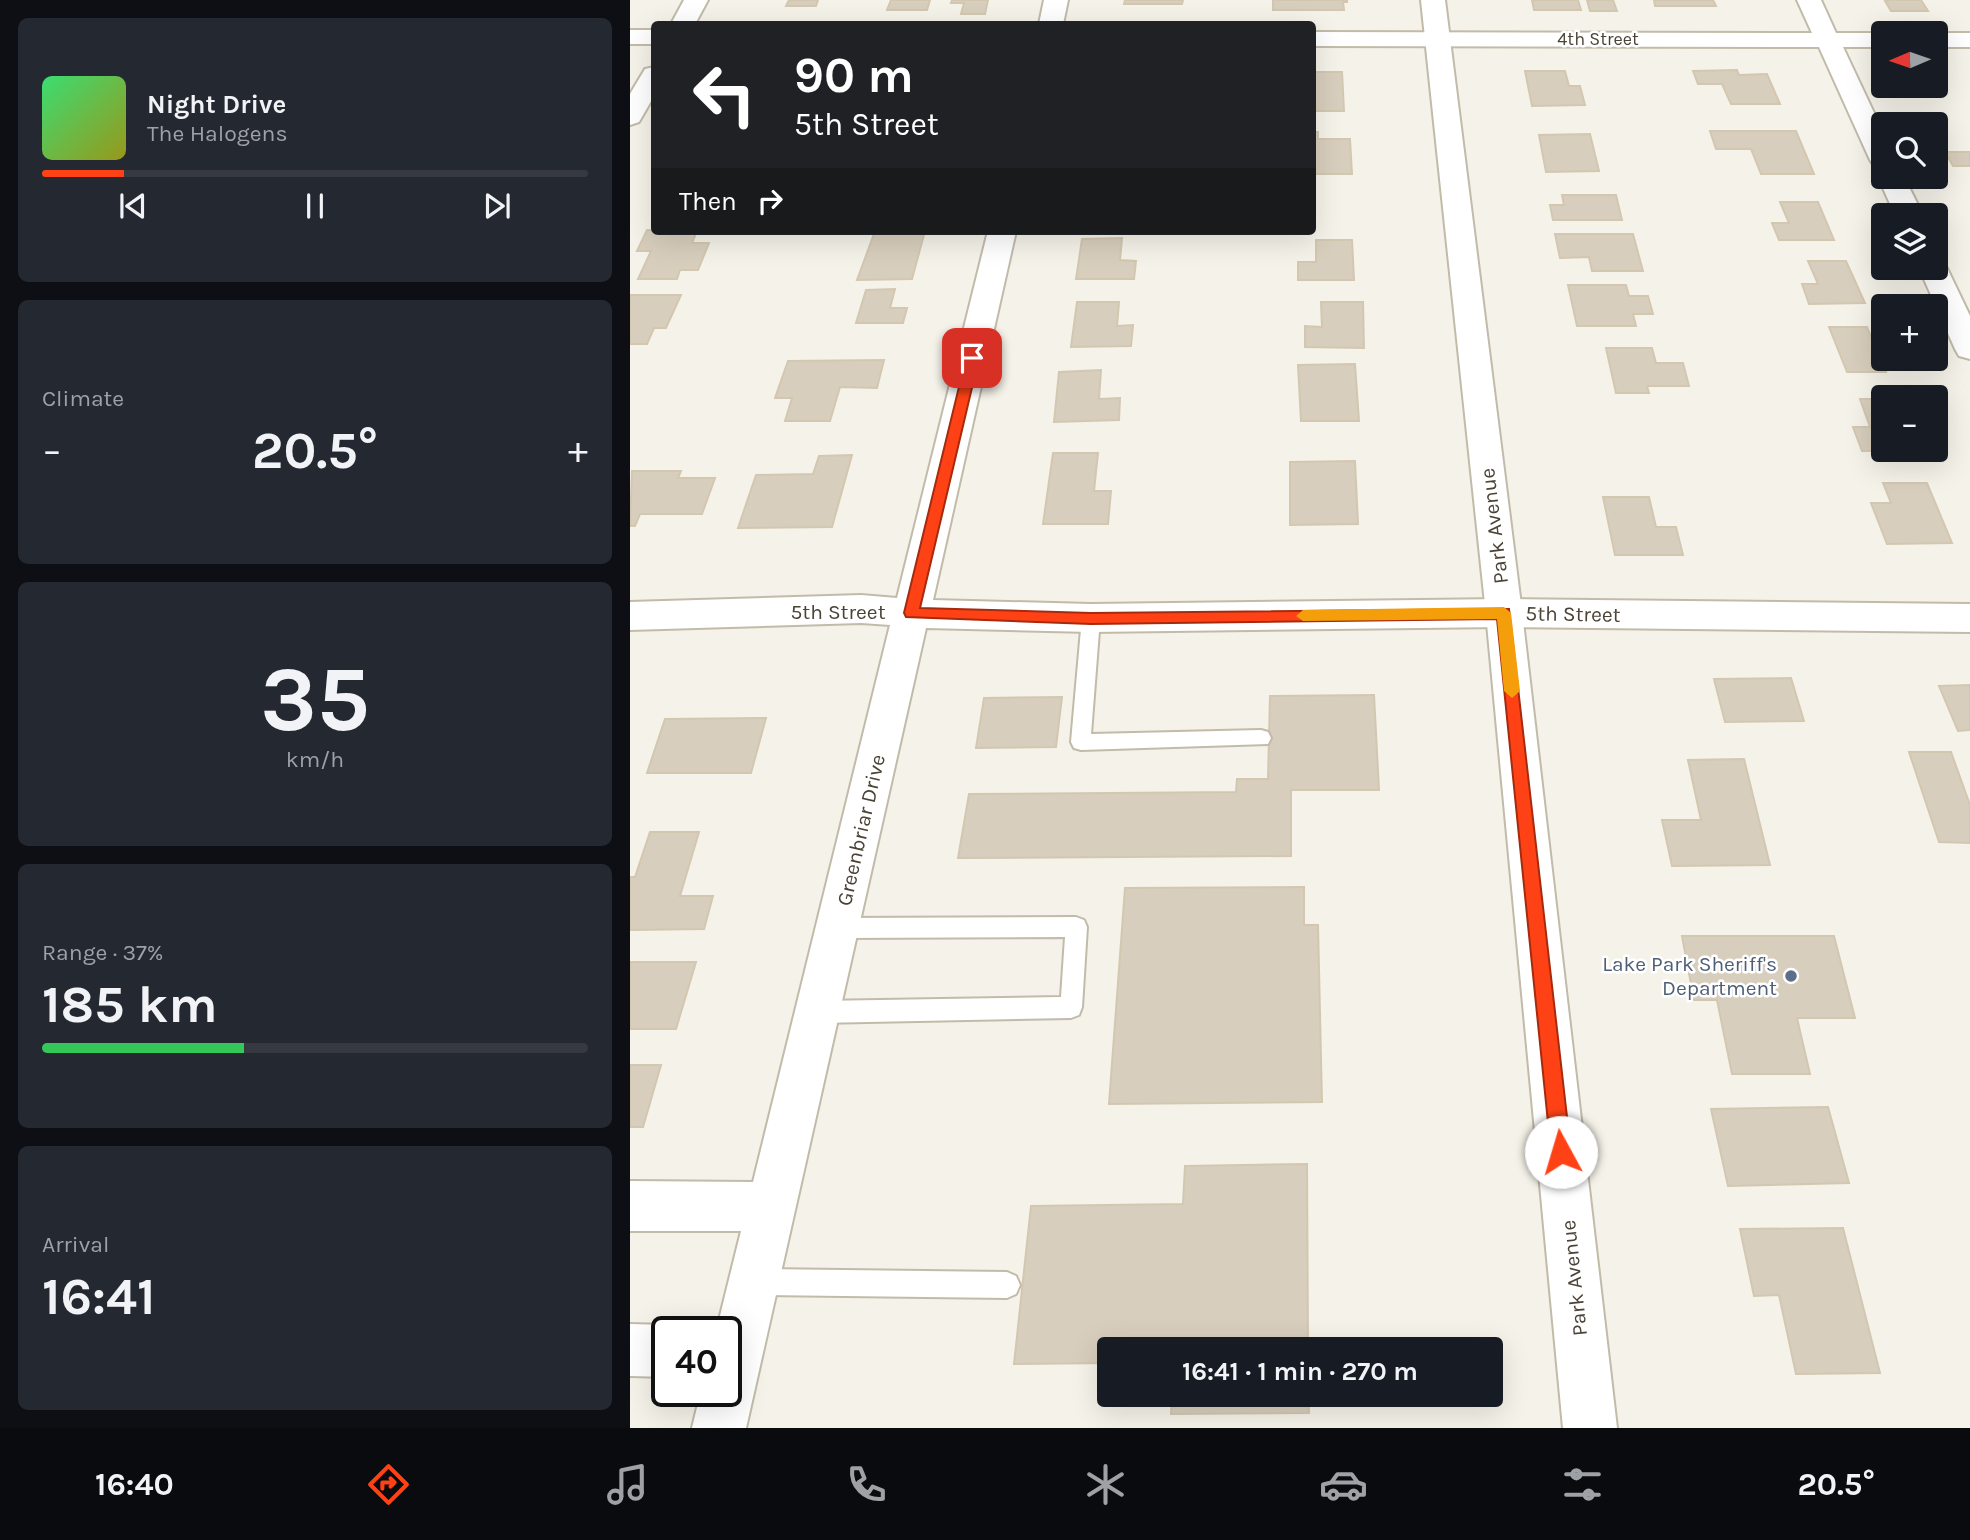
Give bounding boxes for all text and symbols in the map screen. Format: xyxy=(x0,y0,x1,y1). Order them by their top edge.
north arrow xyxy=(1871,21,1948,98)
map controls xyxy=(1871,21,1948,462)
street label: 4th Street xyxy=(1557,28,1639,50)
text: 90 m xyxy=(794,47,914,104)
icon: left xyxy=(679,49,770,140)
text: Night Drive xyxy=(147,89,286,120)
text: 5th Street xyxy=(794,106,939,143)
button: search xyxy=(1871,112,1948,189)
text: The Halogens xyxy=(147,120,287,147)
icon: right xyxy=(751,182,789,220)
text: Then xyxy=(679,186,737,217)
icon: previous xyxy=(114,187,152,225)
icon: pause xyxy=(296,187,334,225)
icon: next xyxy=(478,187,516,225)
button: layers xyxy=(1871,203,1948,280)
button: + xyxy=(1871,294,1948,371)
pin xyxy=(942,328,1002,388)
icon: arrive xyxy=(953,339,991,377)
text: Climate xyxy=(42,385,124,412)
button: − xyxy=(1871,385,1948,462)
text: 20.5° xyxy=(252,420,378,481)
text: − xyxy=(42,428,62,473)
text: + xyxy=(568,428,588,473)
street label: Park Avenue xyxy=(1475,467,1513,585)
street label: 5th Street xyxy=(790,600,886,624)
street label: 5th Street xyxy=(1525,601,1621,627)
text: 35 xyxy=(260,647,370,753)
text: km/h xyxy=(286,746,344,773)
street label: Greenbriar Drive xyxy=(832,752,890,908)
text: Range · 37% xyxy=(42,939,164,966)
place label: Lake Park Sheriff's Department xyxy=(1602,952,1777,1000)
marker: Lake Park Sheriff's Department xyxy=(1783,968,1799,984)
text: 185 km xyxy=(42,974,218,1035)
position arrow xyxy=(1524,1115,1598,1189)
street label: Park Avenue xyxy=(1556,1219,1592,1337)
text: Arrival xyxy=(42,1231,109,1258)
text: 16:41 xyxy=(42,1266,156,1327)
speed limit sign: 40 xyxy=(651,1316,742,1407)
text: 16:41 · 1 min · 270 m xyxy=(1182,1356,1418,1387)
icon: directions xyxy=(364,1460,413,1509)
icon: music xyxy=(603,1460,652,1509)
icon: phone xyxy=(842,1460,891,1509)
icon: climate xyxy=(1081,1460,1130,1509)
icon: car xyxy=(1319,1460,1368,1509)
icon: filters xyxy=(1558,1460,1607,1509)
text: 16:40 xyxy=(95,1466,174,1503)
text: 20.5° xyxy=(1797,1466,1875,1503)

